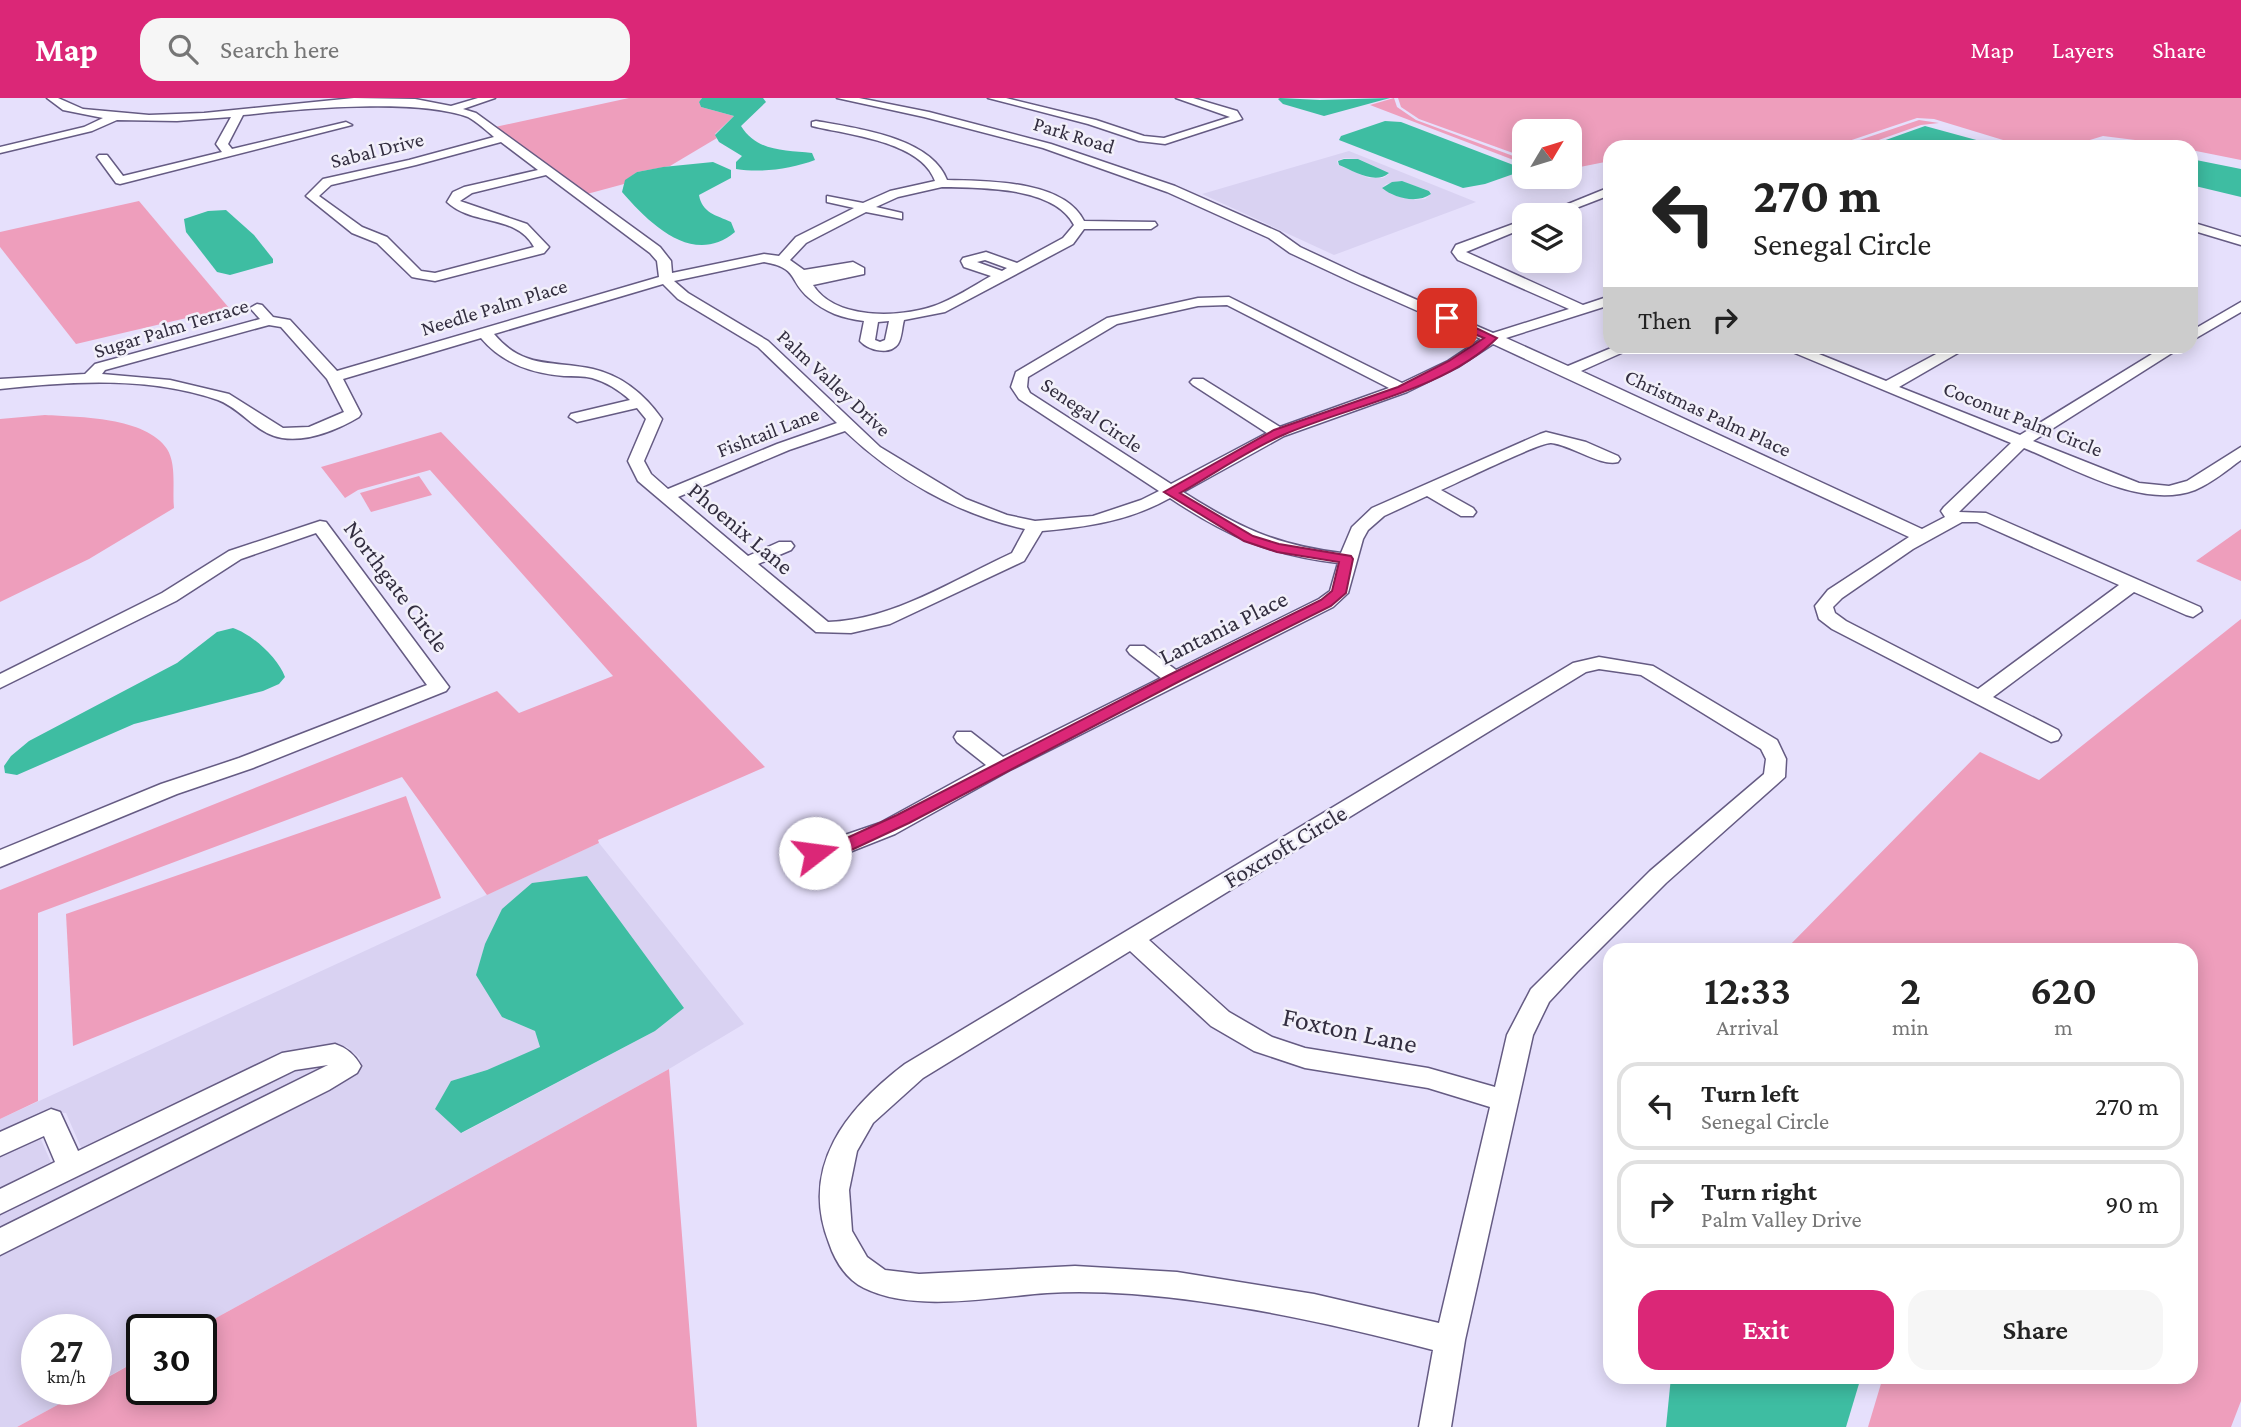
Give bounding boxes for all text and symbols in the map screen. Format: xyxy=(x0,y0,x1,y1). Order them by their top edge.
search box xyxy=(140,18,630,81)
icon: search xyxy=(164,30,202,68)
text: Map xyxy=(35,31,98,68)
text: Search here xyxy=(220,35,339,64)
text: Map xyxy=(1970,36,2014,63)
text: Layers xyxy=(2052,36,2114,63)
text: Share xyxy=(2152,36,2206,63)
street label: Park Road xyxy=(1030,111,1118,159)
north arrow xyxy=(1512,119,1582,189)
map controls xyxy=(1512,119,1582,273)
street label: Sabal Drive xyxy=(328,127,426,173)
icon: left xyxy=(1638,168,1729,259)
text: 270 m xyxy=(1753,168,1881,223)
button: layers xyxy=(1512,203,1582,273)
text: Senegal Circle xyxy=(1753,226,1931,262)
street label: Needle Palm Place xyxy=(418,273,570,341)
pin xyxy=(1417,288,1477,348)
street label: Sugar Palm Terrace xyxy=(91,293,251,363)
icon: arrive xyxy=(1428,299,1466,337)
icon: right xyxy=(1706,301,1744,339)
text: Then xyxy=(1638,306,1692,335)
street label: Palm Valley Drive xyxy=(772,324,896,442)
street label: Christmas Palm Place xyxy=(1621,364,1795,462)
street label: Senegal Circle xyxy=(1037,372,1147,458)
street label: Coconut Palm Circle xyxy=(1940,376,2106,462)
street label: Fishtail Lane xyxy=(714,402,822,462)
street label: Phoenix Lane xyxy=(683,476,799,580)
street label: Northgate Circle xyxy=(339,515,455,657)
street label: Lantania Place xyxy=(1154,584,1292,670)
street label: Foxcroft Circle xyxy=(1219,799,1351,893)
position arrow xyxy=(778,816,852,890)
text: 12:33 xyxy=(1704,966,1791,1013)
text: 2 xyxy=(1900,966,1921,1013)
text: 620 xyxy=(2030,966,2097,1013)
street label: Foxton Lane xyxy=(1280,1001,1420,1059)
text: Arrival xyxy=(1716,1014,1779,1040)
text: min xyxy=(1892,1014,1929,1040)
text: m xyxy=(2054,1014,2073,1040)
text: Turn left xyxy=(1701,1079,1799,1108)
icon: left xyxy=(1642,1087,1680,1125)
text: 270 m xyxy=(2095,1092,2159,1121)
text: Senegal Circle xyxy=(1701,1108,1829,1134)
text: Turn right xyxy=(1701,1177,1817,1206)
icon: right xyxy=(1642,1185,1680,1223)
text: 90 m xyxy=(2105,1190,2159,1219)
text: Palm Valley Drive xyxy=(1701,1206,1862,1232)
button: Exit xyxy=(1638,1290,1894,1370)
button: Share xyxy=(1908,1290,2163,1370)
speed limit sign: 30 xyxy=(126,1314,217,1405)
text: 27 xyxy=(50,1331,83,1370)
text: km/h xyxy=(47,1367,86,1387)

